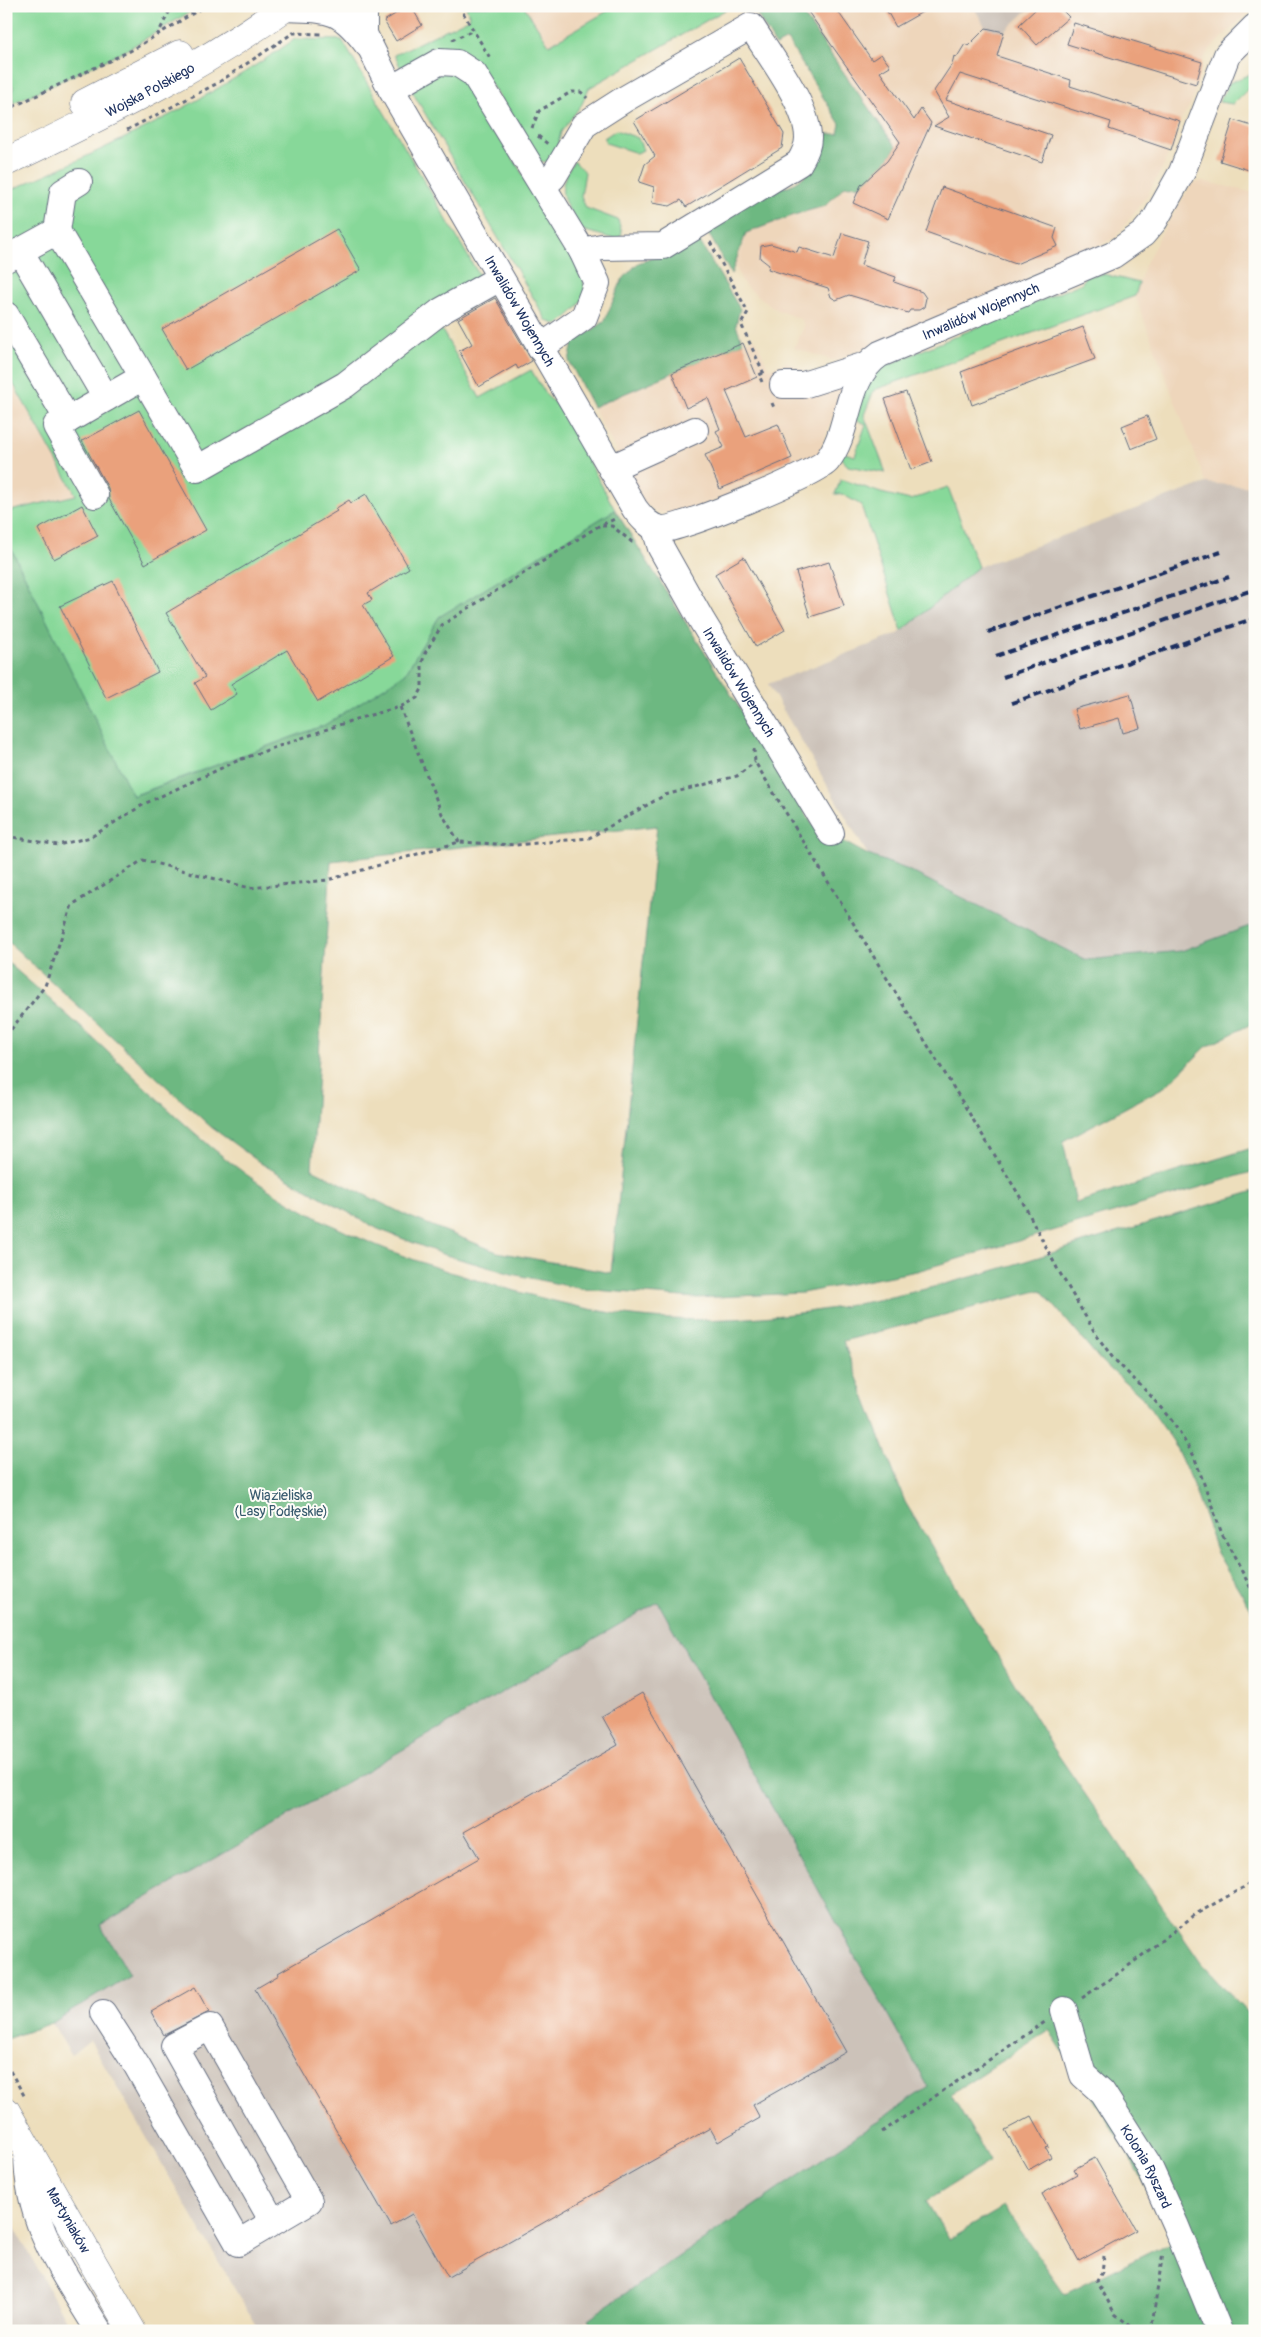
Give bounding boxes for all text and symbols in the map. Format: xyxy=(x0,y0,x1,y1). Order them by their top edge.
street label: Wojska Polskiego xyxy=(103,59,198,121)
street label: Inwalidów Wojennych xyxy=(481,253,558,370)
street label: Inwalidów Wojennych xyxy=(920,279,1042,344)
street label: Inwalidów Wojennych xyxy=(699,624,779,740)
park label: Wiązieliska (Lasy Podłęskie) xyxy=(234,1487,328,1520)
street label: Kolonia Ryszard xyxy=(1116,2122,1175,2211)
street label: Martyniaków xyxy=(43,2185,94,2257)

